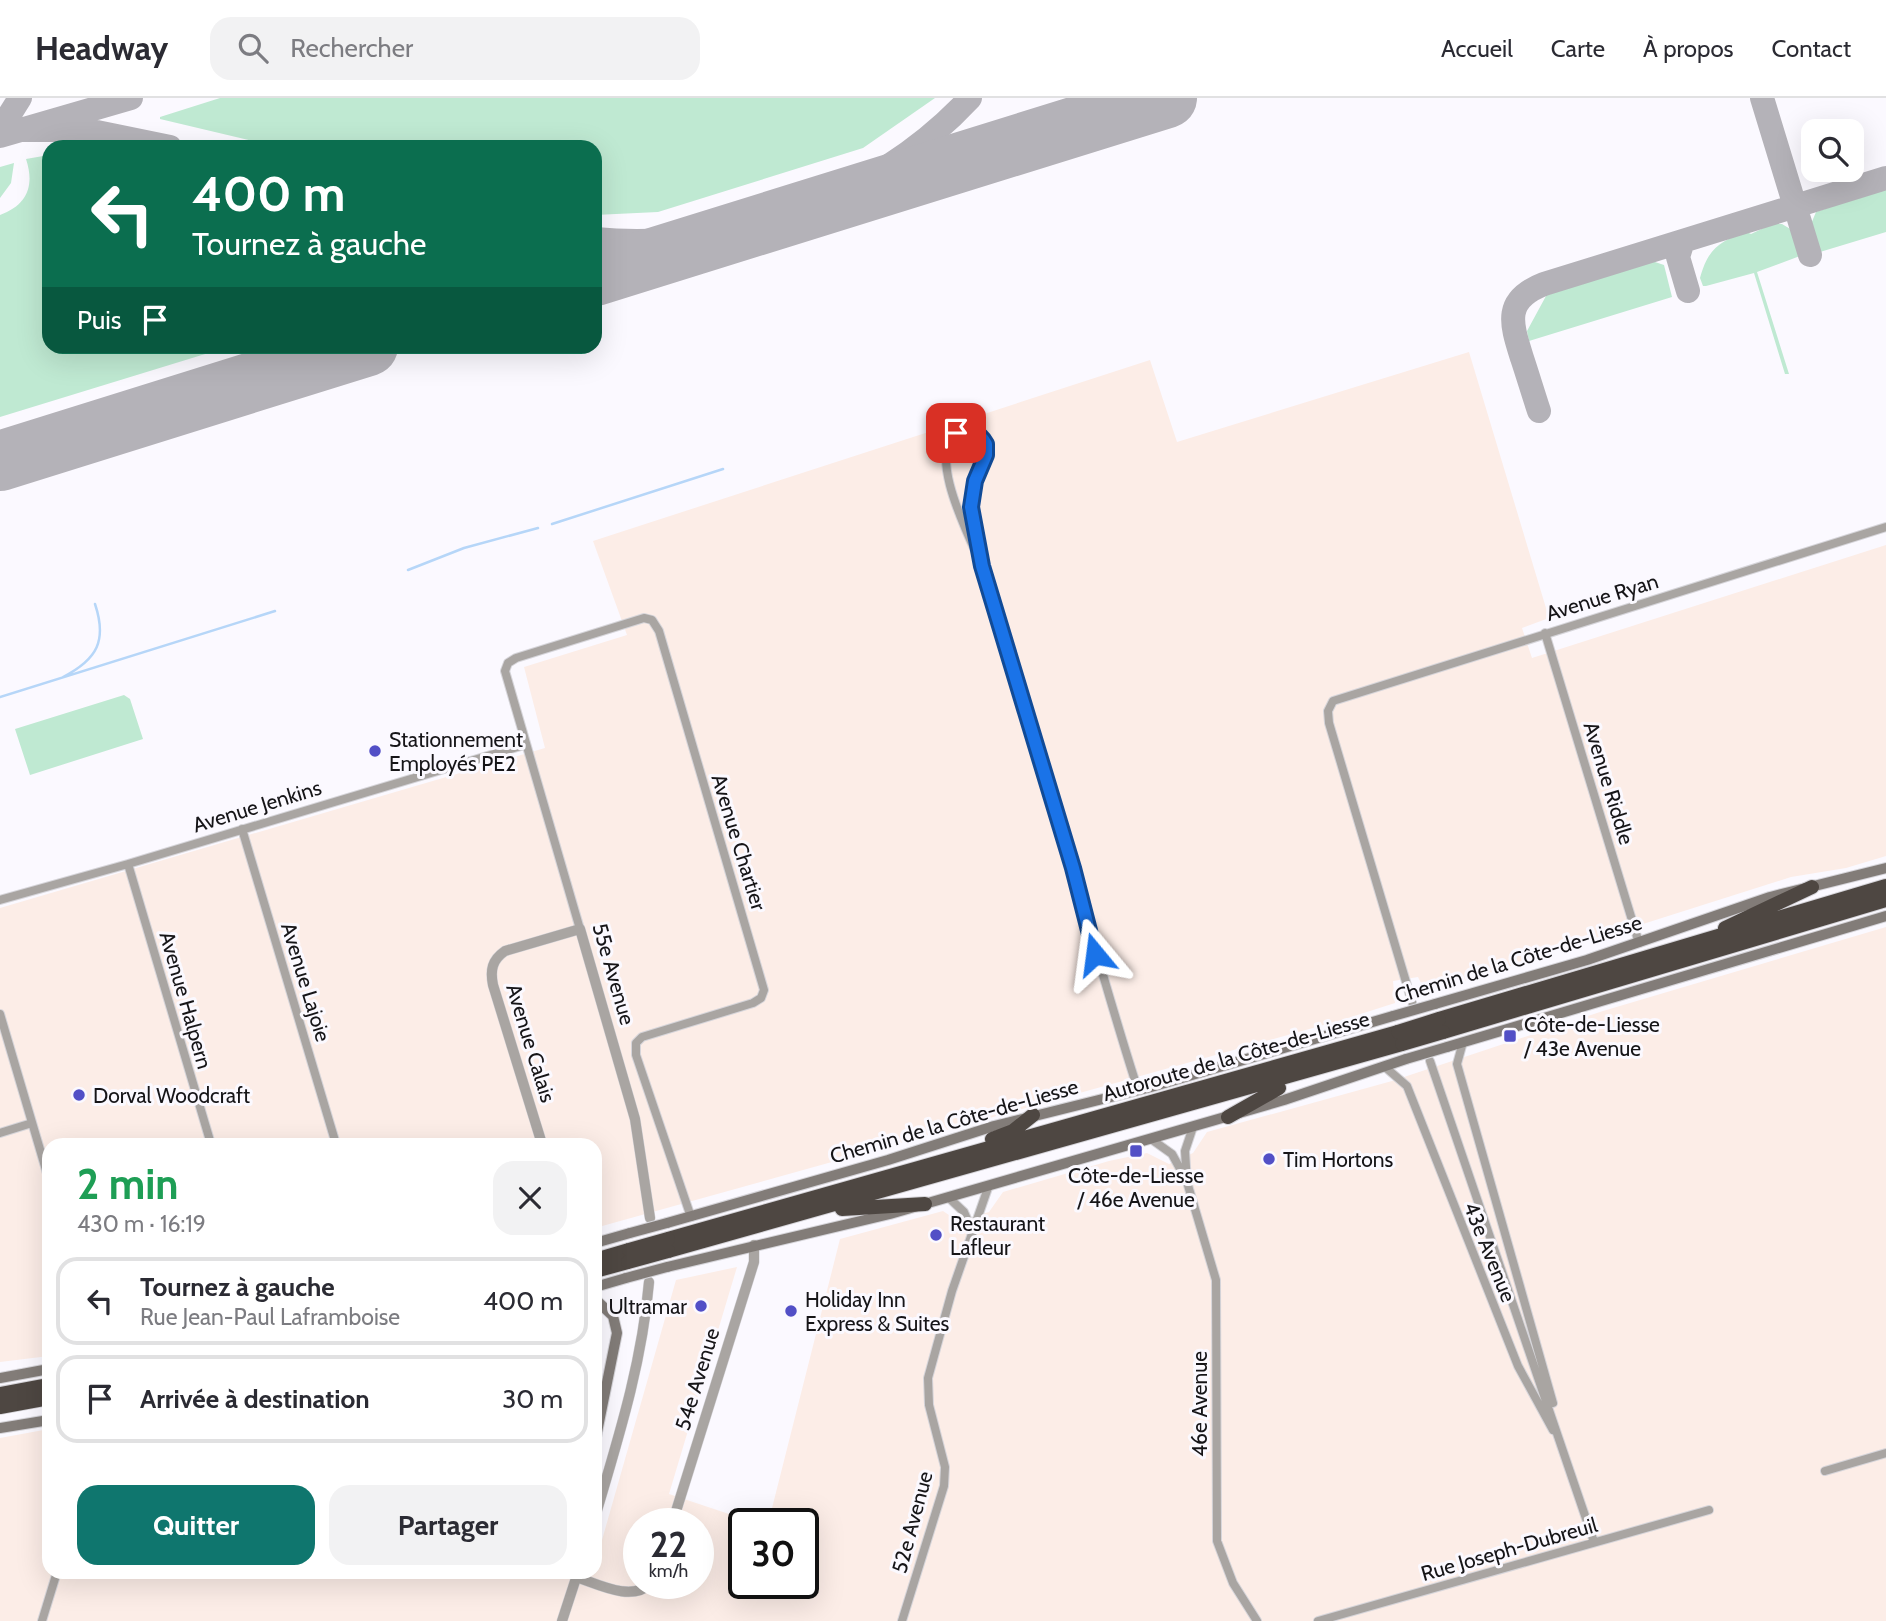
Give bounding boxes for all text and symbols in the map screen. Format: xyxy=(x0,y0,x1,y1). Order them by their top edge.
search box xyxy=(210,17,700,80)
text: Headway xyxy=(35,28,168,68)
icon: search xyxy=(234,29,272,67)
text: Rechercher xyxy=(290,32,413,64)
text: Accueil xyxy=(1441,34,1513,63)
text: Carte xyxy=(1551,34,1605,63)
text: À propos xyxy=(1643,34,1734,63)
text: Contact xyxy=(1772,34,1851,63)
map controls xyxy=(1801,119,1864,182)
button: search xyxy=(1801,119,1864,182)
text: 400 m xyxy=(192,164,345,223)
icon: left xyxy=(77,168,168,259)
text: Tournez à gauche xyxy=(192,224,426,263)
icon: arrive xyxy=(136,301,174,339)
text: Puis xyxy=(77,304,122,336)
pin xyxy=(926,403,986,463)
icon: arrive xyxy=(937,414,975,452)
street label: Avenue Ryan xyxy=(1543,568,1661,626)
street label: Avenue Riddle xyxy=(1578,719,1640,848)
place label: Stationnement Employés PE2 xyxy=(389,727,523,776)
marker: Stationnement Employés PE2 xyxy=(367,743,383,759)
street label: Avenue Chartier xyxy=(706,771,772,914)
street label: Avenue Jenkins xyxy=(190,774,325,837)
street label: Chemin de la Côte-de-Liesse xyxy=(1391,909,1645,1009)
position arrow xyxy=(1058,917,1132,991)
street label: Avenue Lajoie xyxy=(275,919,336,1045)
street label: 55e Avenue xyxy=(588,920,641,1028)
street label: Avenue Halpern xyxy=(154,928,218,1072)
street label: Avenue Calais xyxy=(501,981,561,1106)
street label: Autoroute de la Côte-de-Liesse xyxy=(1100,1006,1373,1106)
place label: Côte-de-Liesse / 43e Avenue xyxy=(1523,1012,1660,1061)
marker: Côte-de-Liesse / 43e Avenue xyxy=(1502,1028,1518,1044)
street label: Chemin de la Côte-de-Liesse xyxy=(827,1073,1081,1168)
place label: Dorval Woodcraft xyxy=(93,1083,250,1108)
marker: Dorval Woodcraft xyxy=(71,1087,87,1103)
marker: Côte-de-Liesse / 46e Avenue xyxy=(1128,1143,1144,1159)
place label: Tim Hortons xyxy=(1283,1147,1394,1172)
marker: Tim Hortons xyxy=(1261,1151,1277,1167)
text: 2 min xyxy=(77,1158,178,1210)
button: close xyxy=(493,1161,567,1235)
place label: Côte-de-Liesse / 46e Avenue xyxy=(1068,1163,1204,1212)
street label: 43e Avenue xyxy=(1459,1198,1521,1306)
text: 430 m · 16:19 xyxy=(77,1210,206,1238)
place label: Restaurant Lafleur xyxy=(950,1211,1045,1260)
marker: Restaurant Lafleur xyxy=(928,1227,944,1243)
text: Tournez à gauche xyxy=(140,1271,335,1303)
icon: left xyxy=(81,1282,119,1320)
text: 400 m xyxy=(483,1285,563,1317)
place label: Holiday Inn Express & Suites xyxy=(805,1287,949,1336)
place label: Ultramar xyxy=(608,1294,687,1319)
marker: Ultramar xyxy=(693,1298,709,1314)
text: Rue Jean-Paul Laframboise xyxy=(140,1303,400,1331)
marker: Holiday Inn Express & Suites xyxy=(783,1303,799,1319)
street label: 54e Avenue xyxy=(670,1325,724,1433)
street label: 46e Avenue xyxy=(1187,1351,1212,1457)
icon: arrive xyxy=(81,1380,119,1418)
text: Arrivée à destination xyxy=(140,1383,370,1415)
text: 30 m xyxy=(502,1383,563,1415)
street label: 52e Avenue xyxy=(886,1468,938,1576)
button: Quitter xyxy=(77,1485,315,1565)
button: Partager xyxy=(329,1485,567,1565)
speed limit sign: 30 xyxy=(728,1508,819,1599)
street label: Rue Joseph-Dubreuil xyxy=(1418,1512,1600,1586)
text: 22 xyxy=(650,1523,687,1566)
text: km/h xyxy=(649,1560,688,1582)

